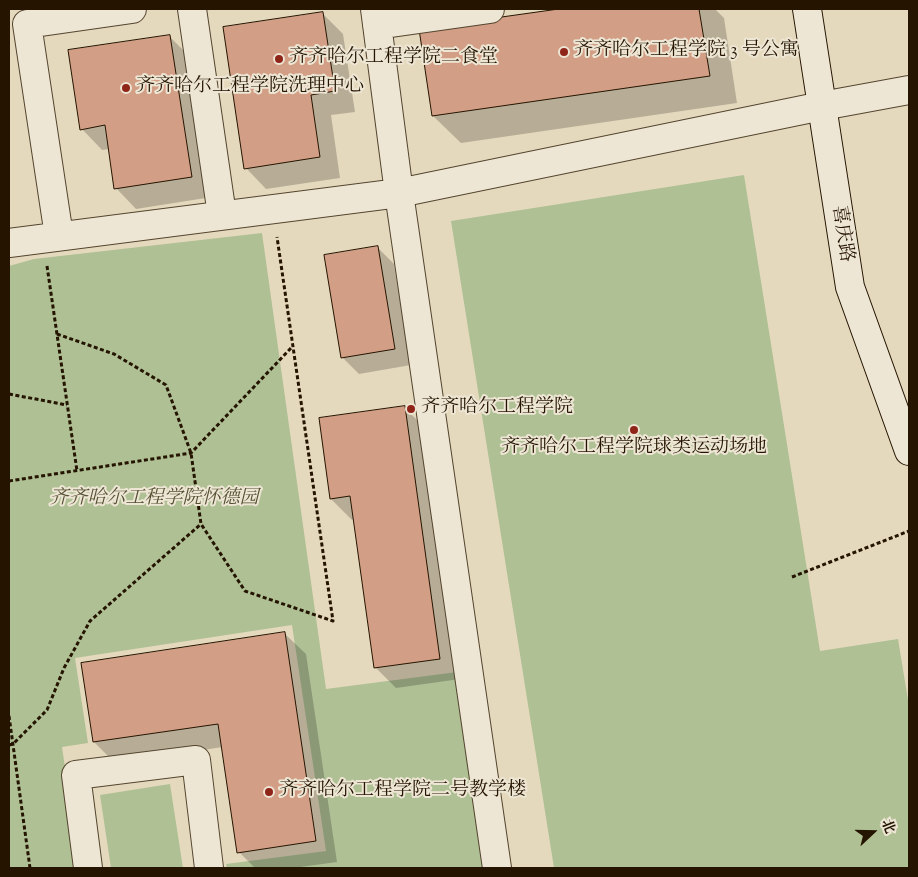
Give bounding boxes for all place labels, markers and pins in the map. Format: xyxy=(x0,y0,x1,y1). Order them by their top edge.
place label: 齐齐哈尔工程学院 3 号公寓 xyxy=(574,41,799,63)
marker: 齐齐哈尔工程学院 3 号公寓 xyxy=(558,46,570,58)
place label: 齐齐哈尔工程学院二食堂 xyxy=(289,48,498,70)
marker: 齐齐哈尔工程学院二食堂 xyxy=(273,53,285,65)
place label: 齐齐哈尔工程学院洗理中心 xyxy=(136,77,364,99)
marker: 齐齐哈尔工程学院洗理中心 xyxy=(120,82,132,94)
place label: 齐齐哈尔工程学院 xyxy=(421,398,573,420)
marker: 齐齐哈尔工程学院 xyxy=(405,403,417,415)
marker: 齐齐哈尔工程学院球类运动场地 xyxy=(628,424,640,436)
place label: 齐齐哈尔工程学院球类运动场地 xyxy=(501,438,767,460)
place label: 齐齐哈尔工程学院二号教学楼 xyxy=(279,781,526,803)
marker: 齐齐哈尔工程学院二号教学楼 xyxy=(263,786,275,798)

